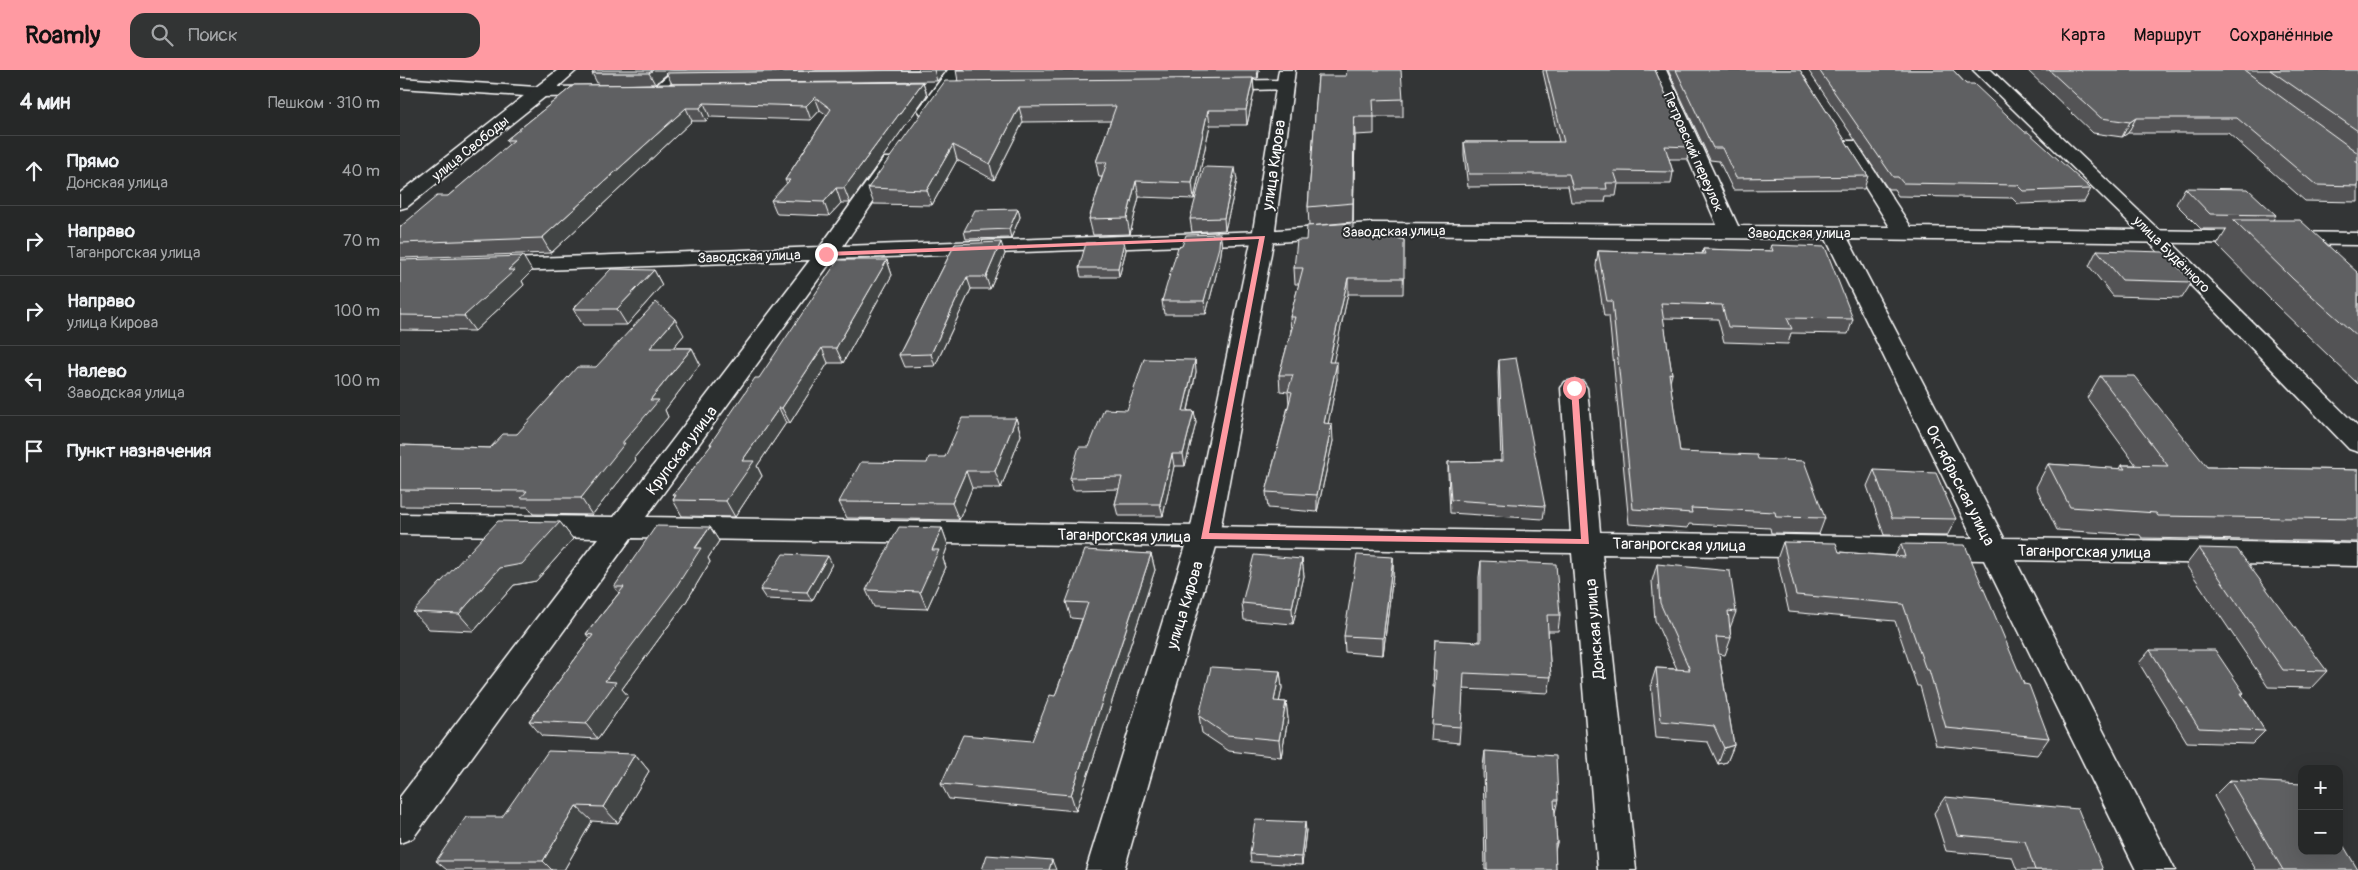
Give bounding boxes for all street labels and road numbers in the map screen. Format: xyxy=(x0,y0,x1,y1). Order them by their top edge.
street label: Петровский переулок xyxy=(1659,90,1728,215)
street label: улица Свободы xyxy=(428,112,512,185)
street label: улица Кирова xyxy=(1258,119,1290,213)
street label: улица Будённого xyxy=(2129,212,2214,297)
street label: Заводская улица xyxy=(1342,222,1446,241)
street label: Заводская улица xyxy=(1747,225,1851,242)
street label: Заводская улица xyxy=(697,246,801,267)
street label: Крупская улица xyxy=(642,402,722,499)
street label: Октябрьская улица xyxy=(1921,422,1999,549)
street label: Таганрогская улица xyxy=(1057,525,1191,547)
street label: Таганрогская улица xyxy=(1612,534,1746,556)
street label: Таганрогская улица xyxy=(2017,541,2151,563)
street label: улица Кирова xyxy=(1162,559,1208,653)
street label: Донская улица xyxy=(1581,578,1609,681)

